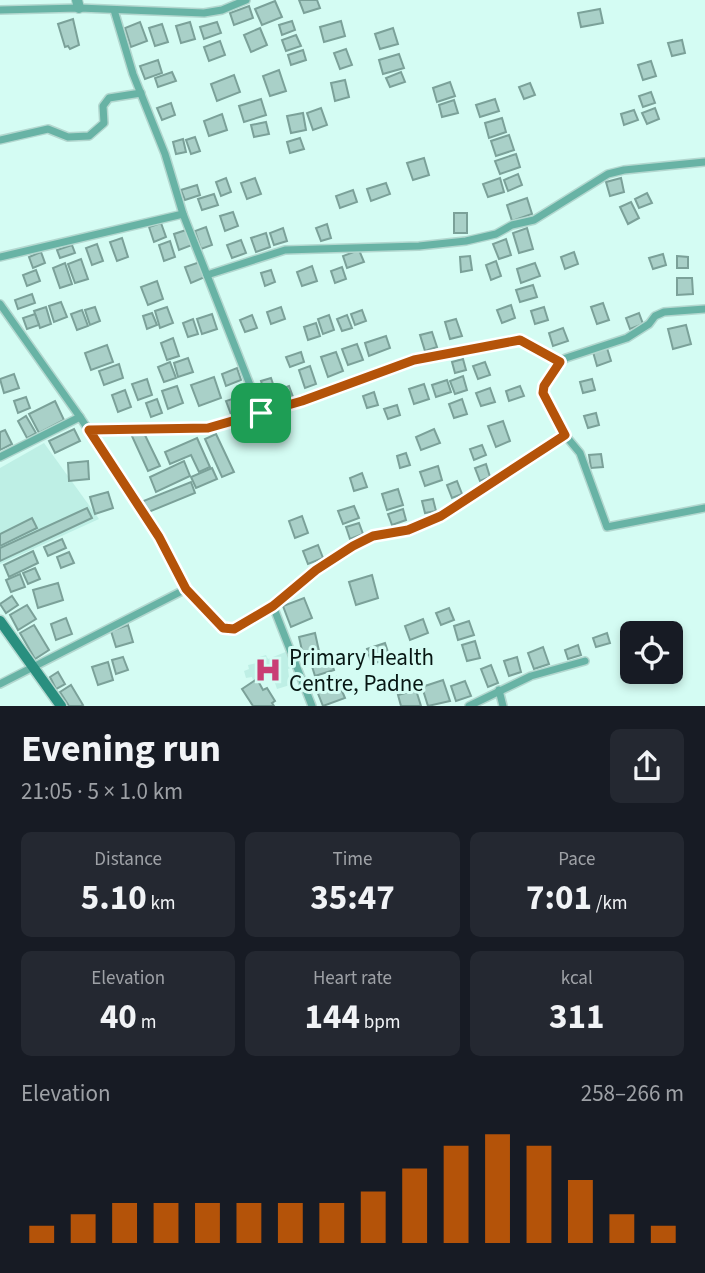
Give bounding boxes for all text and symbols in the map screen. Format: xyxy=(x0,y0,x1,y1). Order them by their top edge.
pin xyxy=(231,383,291,443)
icon: arrive xyxy=(242,394,280,432)
map controls xyxy=(620,621,683,684)
button: locate xyxy=(620,621,683,684)
place label: Primary Health Centre, Padne xyxy=(289,641,434,700)
hospital icon: Primary Health Centre, Padne xyxy=(253,655,283,685)
text: Evening run xyxy=(21,722,221,776)
button: share xyxy=(610,729,684,803)
text: 21:05 · 5 × 1.0 km xyxy=(21,775,183,808)
text: Distance xyxy=(94,846,162,873)
text: Time xyxy=(332,846,373,873)
text: Pace xyxy=(558,846,595,873)
text: 5.10 xyxy=(81,873,147,923)
text: 35:47 xyxy=(310,873,395,923)
text: 7:01 xyxy=(526,873,592,923)
text: km xyxy=(147,890,176,917)
text: /km xyxy=(592,890,628,917)
text: Elevation xyxy=(91,965,165,992)
text: Heart rate xyxy=(313,965,392,992)
text: kcal xyxy=(561,965,593,992)
text: 40 xyxy=(100,992,137,1042)
text: 144 xyxy=(304,992,360,1042)
text: 311 xyxy=(549,992,605,1042)
text: m xyxy=(137,1009,156,1036)
text: bpm xyxy=(360,1009,401,1036)
text: Elevation xyxy=(21,1077,111,1110)
text: 258–266 m xyxy=(581,1077,684,1110)

